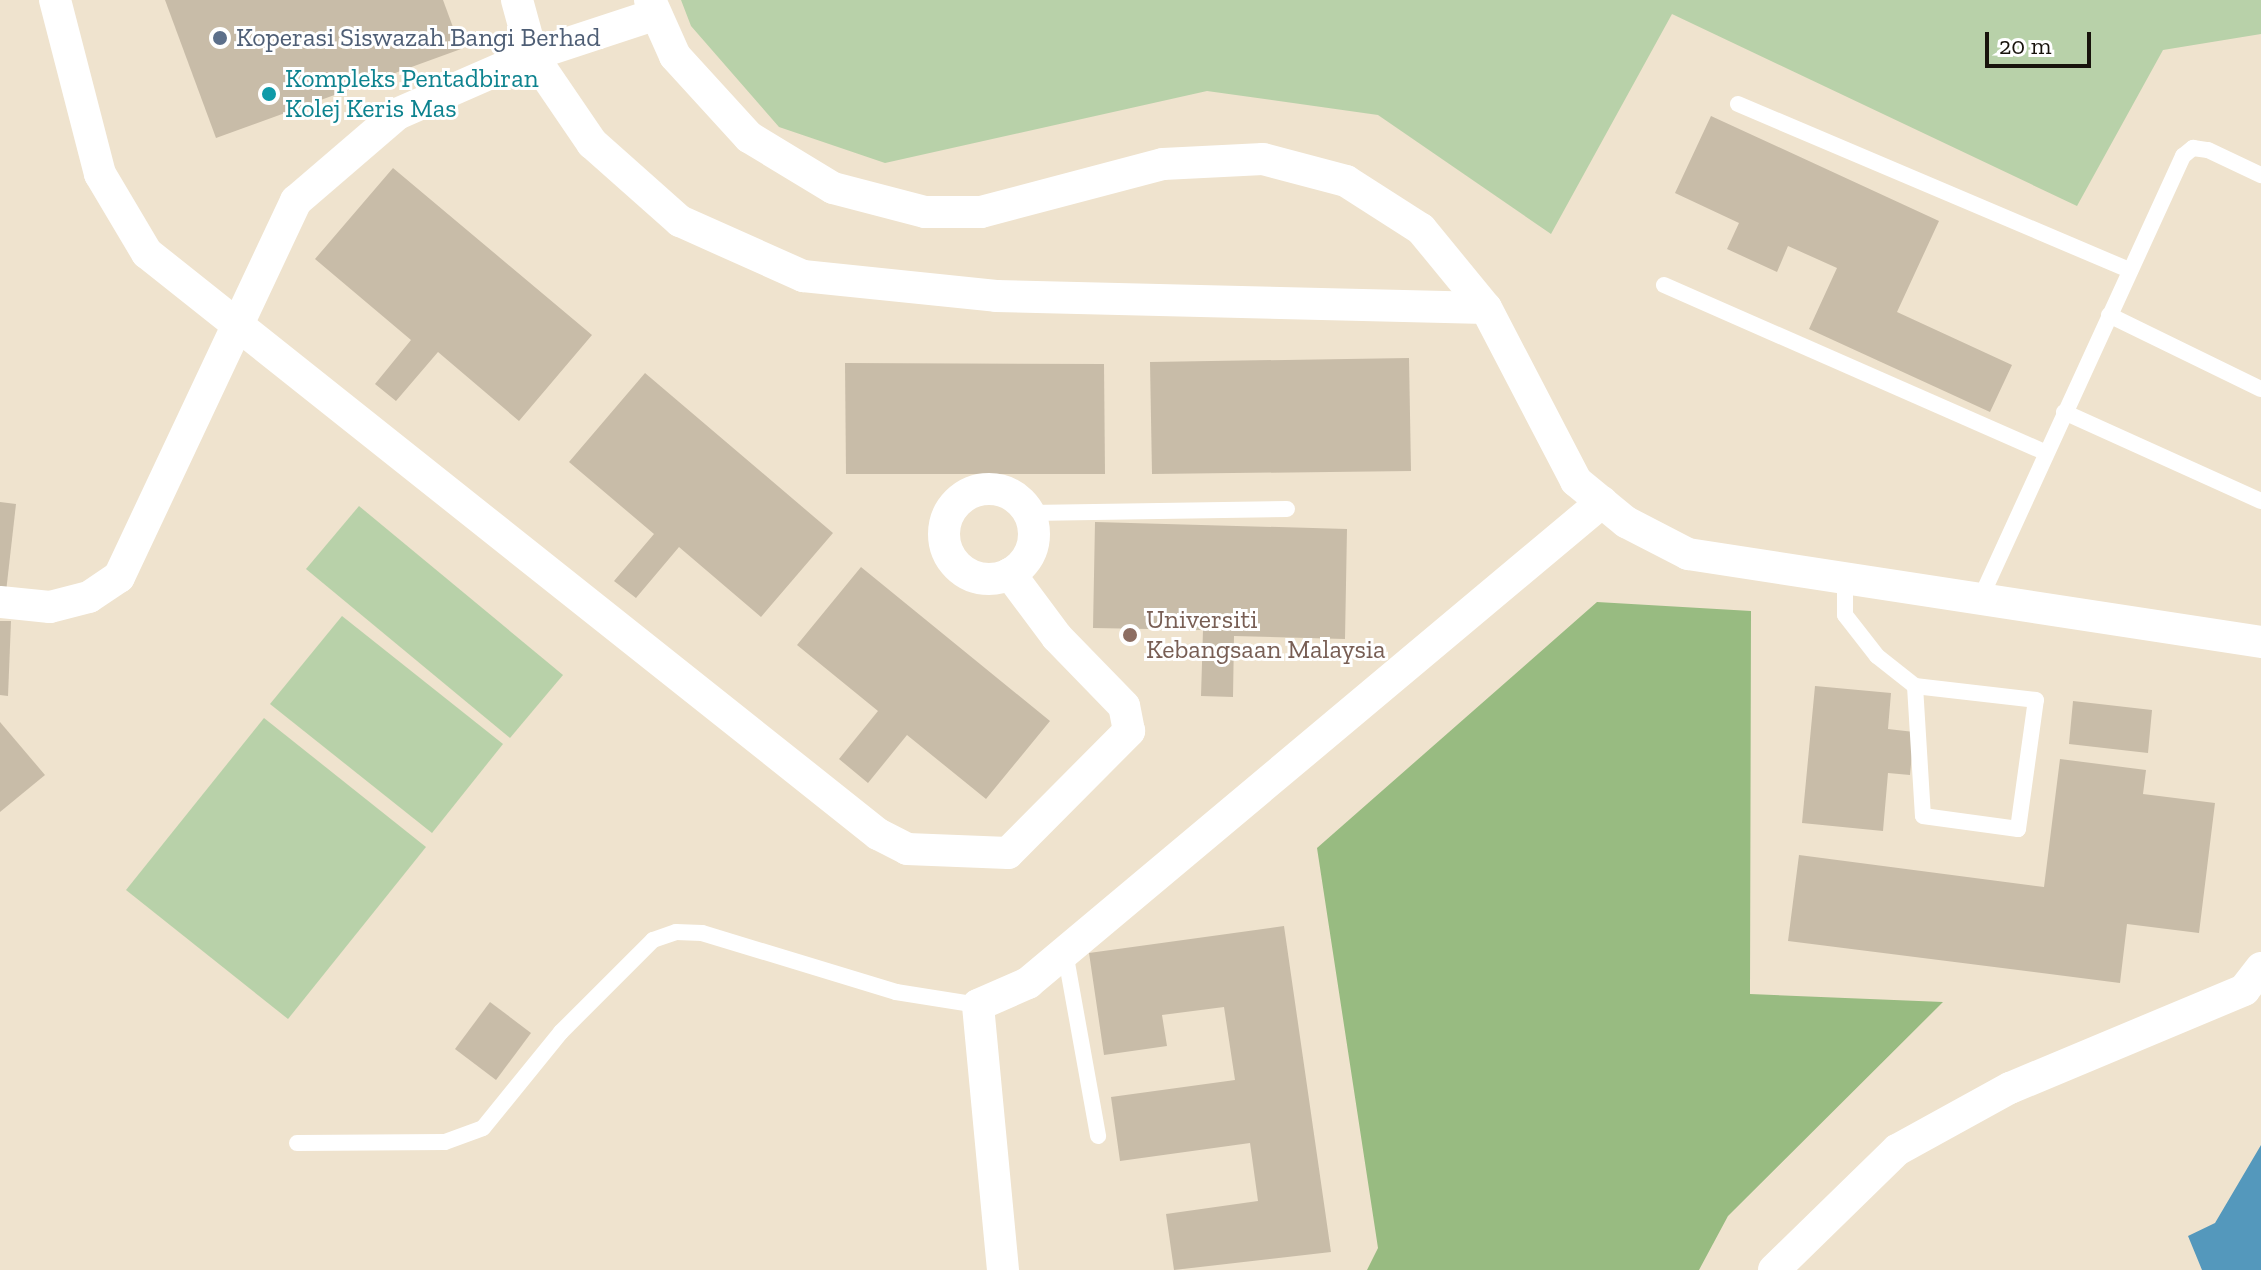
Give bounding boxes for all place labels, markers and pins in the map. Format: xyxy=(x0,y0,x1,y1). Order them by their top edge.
place label: Koperasi Siswazah Bangi Berhad xyxy=(236,22,601,54)
marker: Koperasi Siswazah Bangi Berhad xyxy=(211,29,229,47)
place label: Kompleks Pentadbiran Kolej Keris Mas xyxy=(285,63,539,124)
marker: Kompleks Pentadbiran Kolej Keris Mas xyxy=(260,85,278,103)
place label: Universiti Kebangsaan Malaysia xyxy=(1146,604,1386,666)
marker: Universiti Kebangsaan Malaysia xyxy=(1121,626,1139,644)

